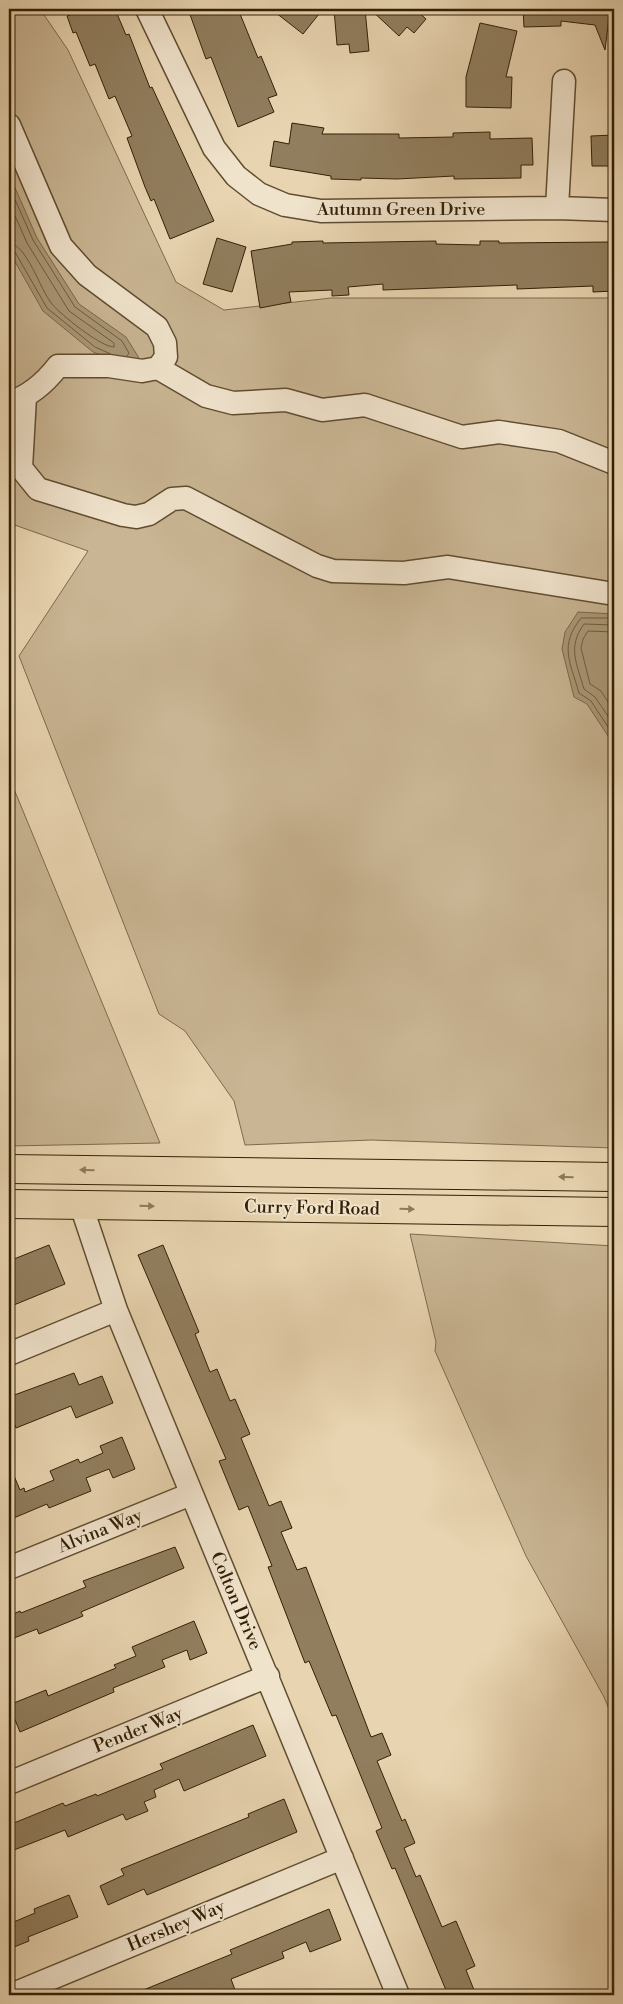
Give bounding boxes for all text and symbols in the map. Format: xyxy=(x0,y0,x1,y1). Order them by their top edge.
street label: Autumn Green Drive xyxy=(316,198,485,221)
one-way arrow xyxy=(79,1166,95,1174)
one-way arrow xyxy=(557,1173,573,1181)
street label: Curry Ford Road xyxy=(244,1195,381,1221)
one-way arrow xyxy=(139,1202,155,1210)
one-way arrow xyxy=(399,1205,415,1213)
street label: Alvina Way xyxy=(53,1504,146,1559)
street label: Colton Drive xyxy=(205,1548,267,1654)
street label: Pender Way xyxy=(90,1702,186,1758)
street label: Hershey Way xyxy=(124,1895,229,1957)

